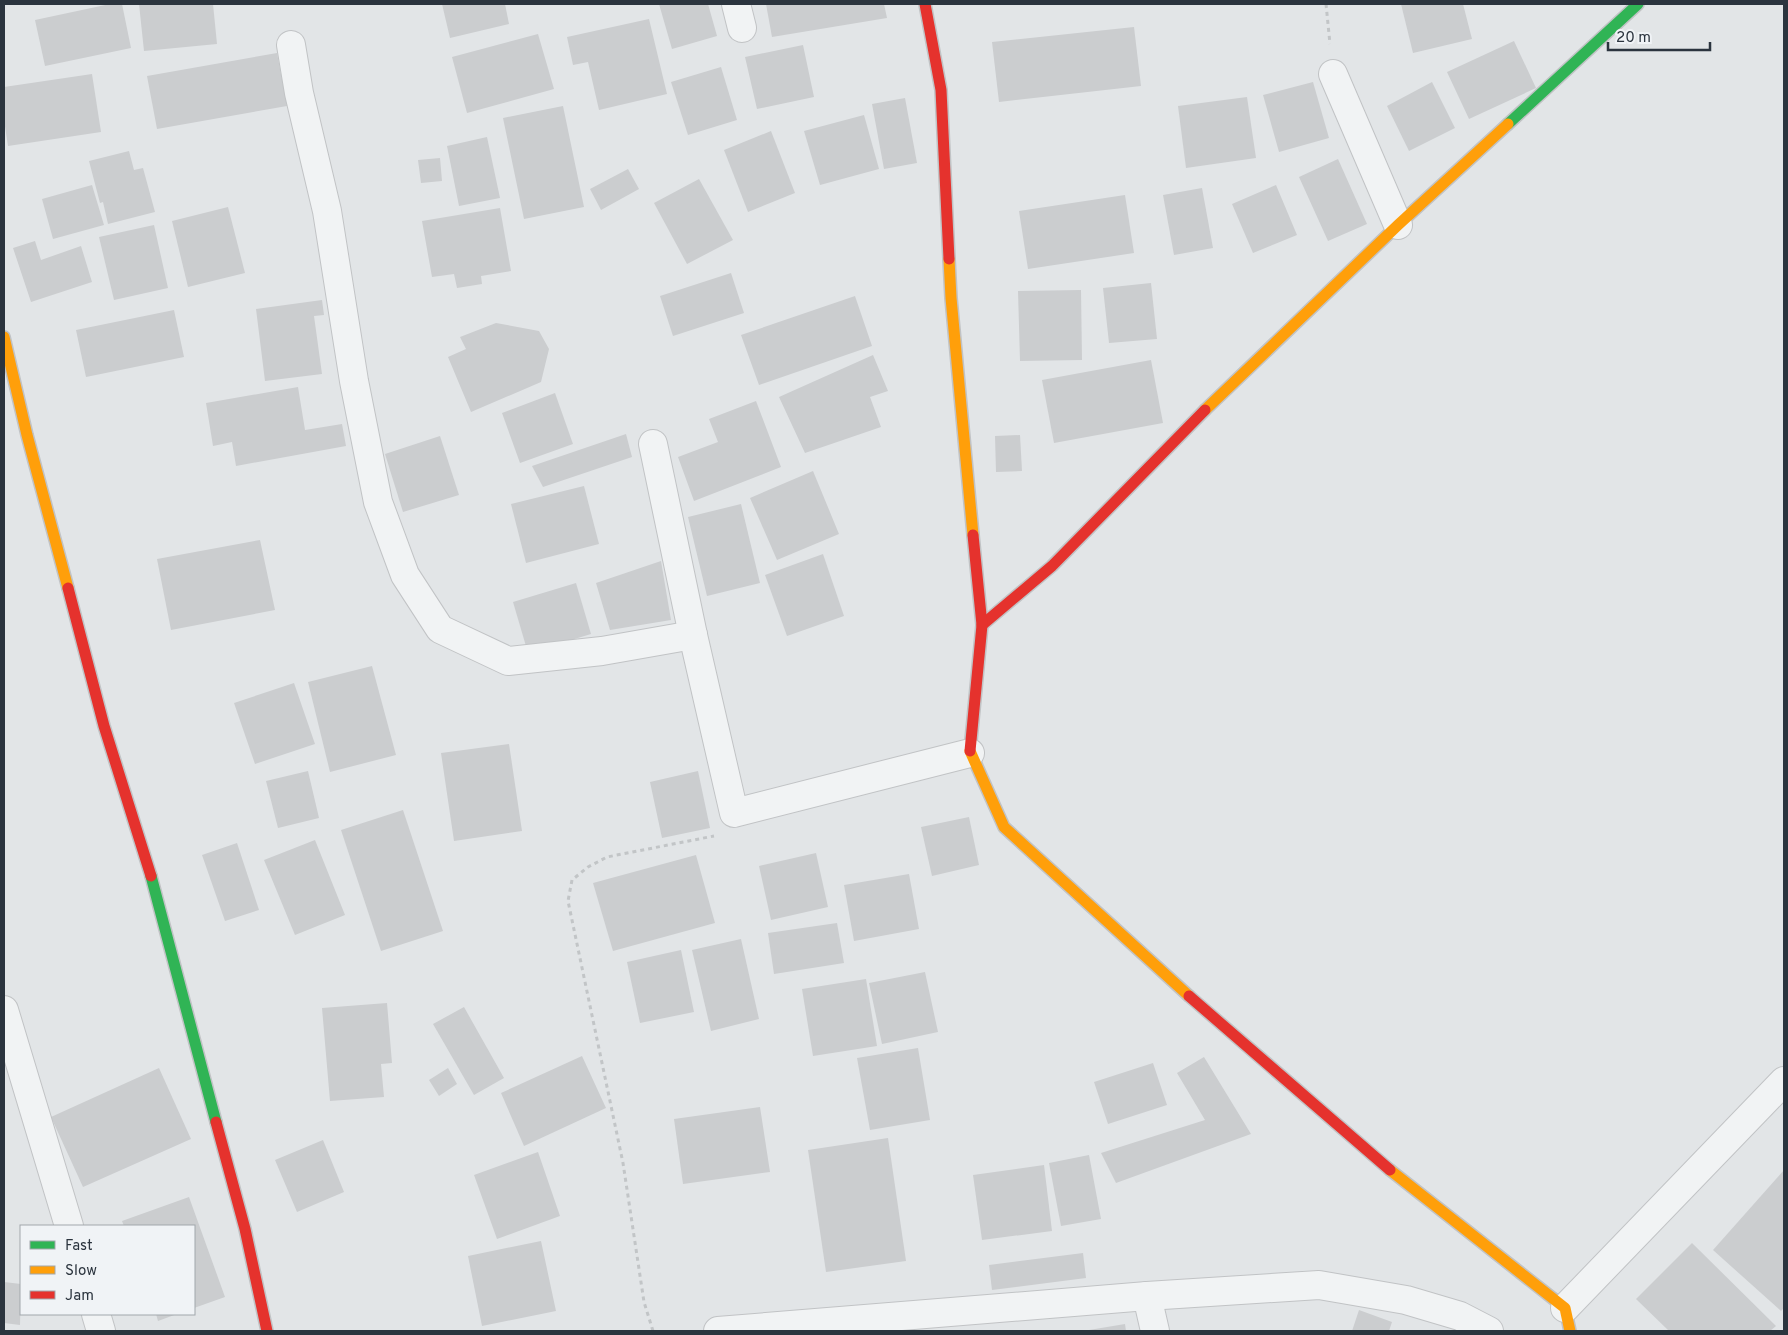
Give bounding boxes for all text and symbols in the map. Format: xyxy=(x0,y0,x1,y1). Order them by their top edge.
scale bar xyxy=(1608,20,1710,52)
text: 20 m xyxy=(1616,29,1651,48)
legend xyxy=(20,1225,195,1315)
text: Fast xyxy=(65,1237,93,1256)
text: Slow xyxy=(65,1262,97,1281)
text: Jam xyxy=(65,1287,94,1306)

